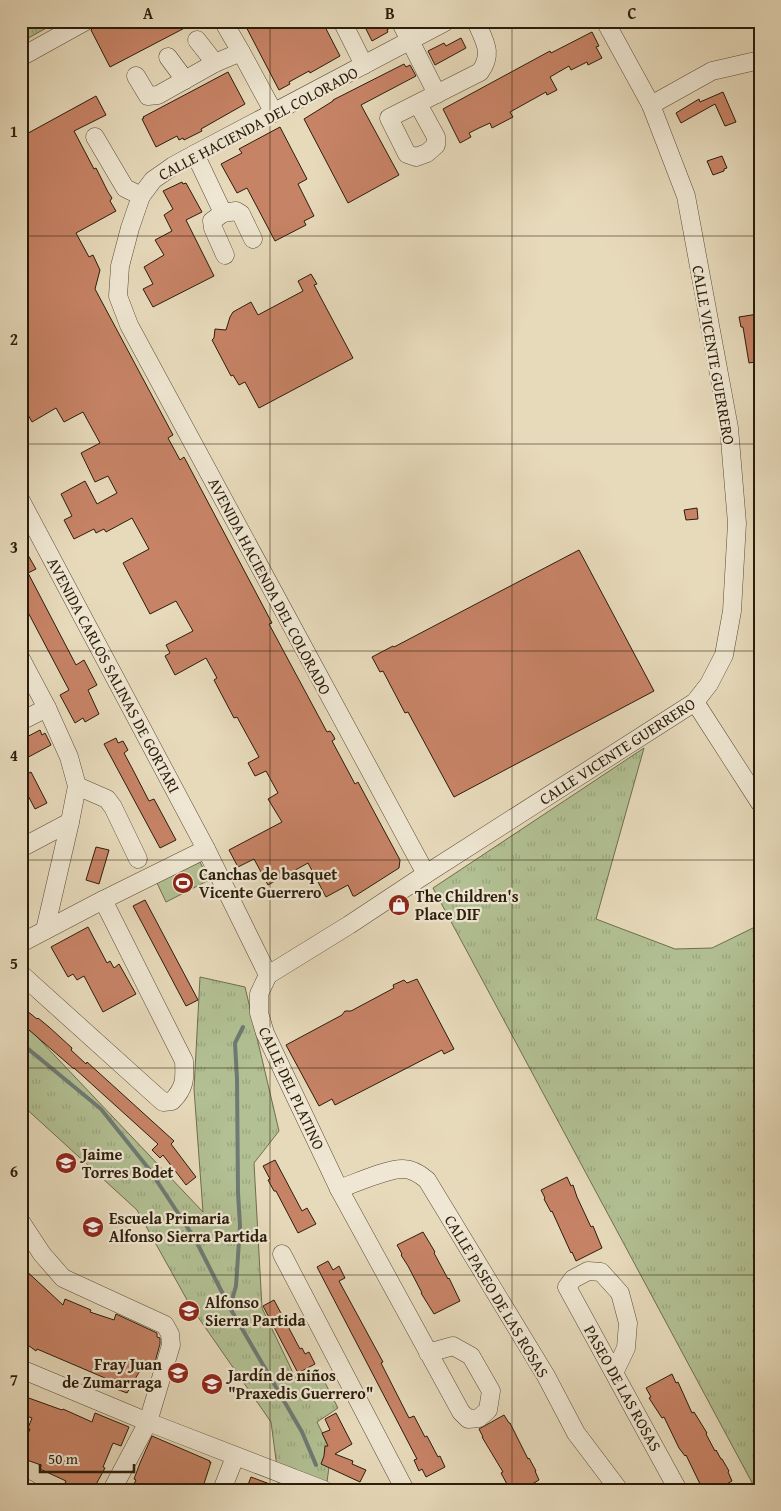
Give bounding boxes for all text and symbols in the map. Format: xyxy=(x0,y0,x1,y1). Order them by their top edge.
text: A xyxy=(143,1,154,25)
text: B xyxy=(385,1,395,25)
text: C xyxy=(627,1,637,25)
street label: CALLE HACIENDA DEL COLORADO xyxy=(154,60,362,186)
text: 1 xyxy=(10,119,18,143)
street label: CALLE VICENTE GUERRERO xyxy=(686,263,742,447)
text: 2 xyxy=(10,327,18,351)
street label: AVENIDA HACIENDA DEL COLORADO xyxy=(202,473,338,699)
text: 3 xyxy=(10,535,18,559)
street label: AVENIDA CARLOS SALINAS DE GORTARI xyxy=(41,553,187,797)
street label: CALLE VICENTE GUERRERO xyxy=(534,691,700,811)
text: 4 xyxy=(10,743,18,767)
place label: Canchas de basquet Vicente Guerrero xyxy=(199,862,337,904)
sports icon: Canchas de basquet Vicente Guerrero xyxy=(171,871,195,895)
place label: The Children's Place DIF xyxy=(415,884,519,926)
shop icon: The Children's Place DIF xyxy=(387,893,411,917)
text: 5 xyxy=(10,951,18,975)
street label: CALLE DEL PLATINO xyxy=(253,1022,331,1154)
place label: Jaime Torres Bodet xyxy=(79,1142,174,1184)
school or university icon: Jaime Torres Bodet xyxy=(54,1151,78,1175)
text: 6 xyxy=(10,1159,18,1183)
place label: Escuela Primaria Alfonso Sierra Partida xyxy=(109,1206,268,1248)
street label: CALLE PASEO DE LAS ROSAS xyxy=(439,1210,555,1382)
school or university icon: Escuela Primaria Alfonso Sierra Partida xyxy=(81,1215,105,1239)
place label: Alfonso Sierra Partida xyxy=(205,1290,307,1332)
school or university icon: Alfonso Sierra Partida xyxy=(177,1299,201,1323)
street label: PASEO DE LAS ROSAS xyxy=(578,1321,668,1456)
place label: Fray Juan de Zumarraga xyxy=(62,1352,163,1394)
school or university icon: Fray Juan de Zumarraga xyxy=(166,1361,190,1385)
place label: Jardín de niños "Praxedis Guerrero" xyxy=(225,1363,373,1405)
text: 7 xyxy=(10,1367,18,1391)
school or university icon: Jardín de niños "Praxedis Guerrero" xyxy=(200,1372,224,1396)
scale bar xyxy=(40,1441,134,1473)
text: 50 m xyxy=(48,1448,79,1469)

